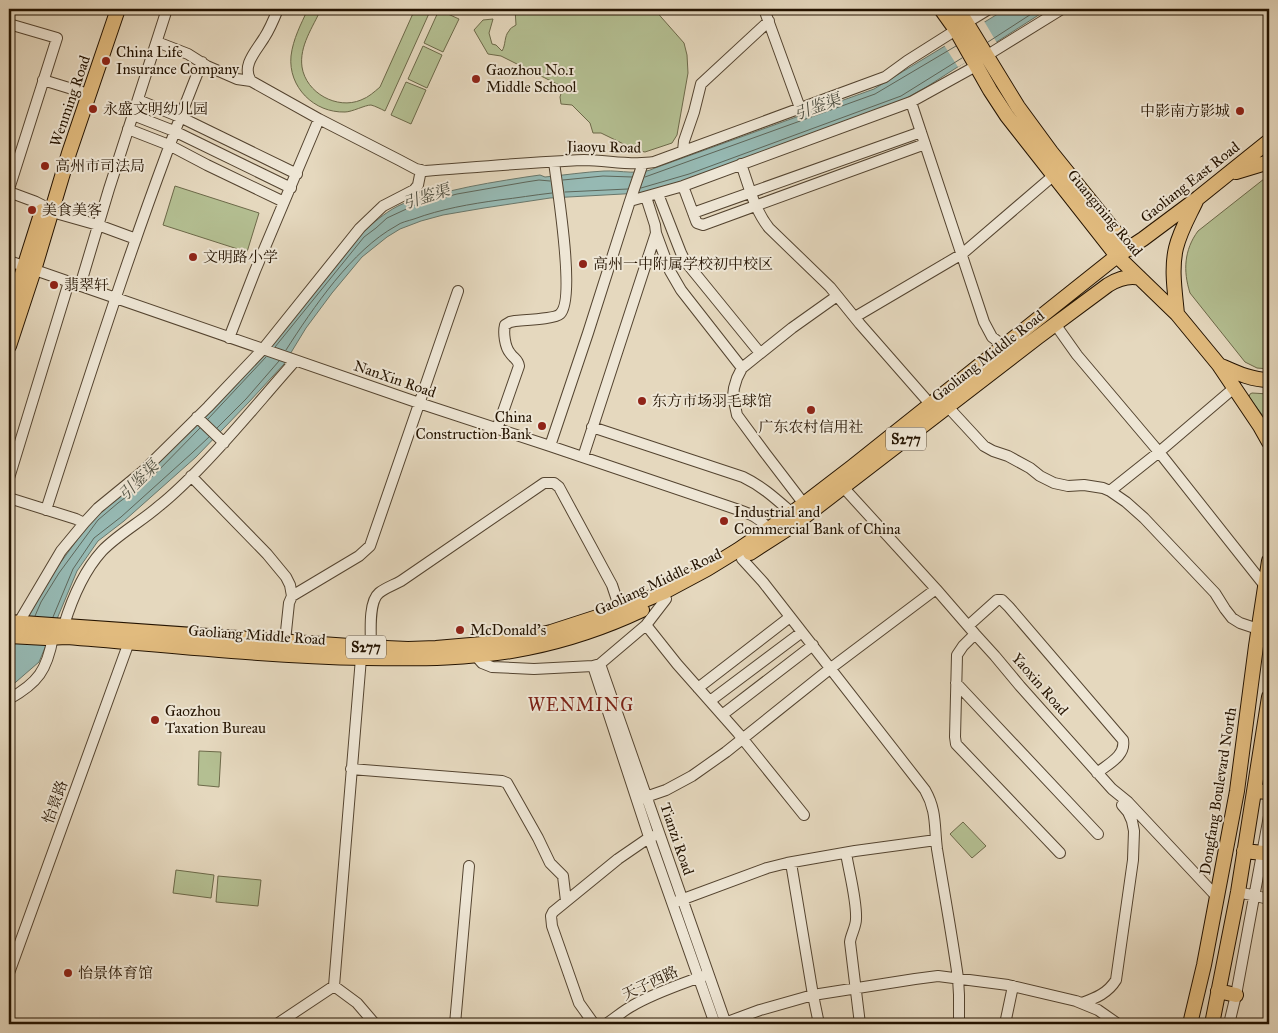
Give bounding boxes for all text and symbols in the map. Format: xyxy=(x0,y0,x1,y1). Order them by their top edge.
place label: China Life Insurance Company xyxy=(116,43,240,78)
street label: Wenming Road xyxy=(46,53,94,149)
marker: China Life Insurance Company xyxy=(100,55,112,67)
place label: Gaozhou No.1 Middle School xyxy=(486,61,578,96)
marker: Gaozhou No.1 Middle School xyxy=(470,73,482,85)
water label: 引鉴渠 xyxy=(791,89,845,124)
place label: 永盛文明幼儿园 xyxy=(103,100,208,118)
place label: 中影南方影城 xyxy=(1140,102,1230,120)
marker: 永盛文明幼儿园 xyxy=(87,103,99,115)
marker: 中影南方影城 xyxy=(1234,105,1246,117)
street label: Jiaoyu Road xyxy=(565,137,642,158)
street label: Gaoliang East Road xyxy=(1137,137,1244,226)
place label: 高州市司法局 xyxy=(55,157,145,175)
marker: 高州市司法局 xyxy=(39,160,51,172)
street label: Guangming Road xyxy=(1064,166,1147,260)
water label: 引鉴渠 xyxy=(400,179,454,213)
place label: 美食美客 xyxy=(42,201,102,219)
marker: 美食美客 xyxy=(26,204,38,216)
place label: 文明路小学 xyxy=(203,248,278,266)
marker: 文明路小学 xyxy=(187,251,199,263)
place label: 高州一中附属学校初中校区 xyxy=(593,255,773,273)
marker: 高州一中附属学校初中校区 xyxy=(577,258,589,270)
place label: 翡翠轩 xyxy=(64,276,109,294)
marker: 翡翠轩 xyxy=(48,279,60,291)
street label: Gaoliang Middle Road xyxy=(928,306,1048,406)
street label: NanXin Road xyxy=(351,357,439,402)
place label: 东方市场羽毛球馆 xyxy=(652,392,772,410)
marker: 东方市场羽毛球馆 xyxy=(636,395,648,407)
marker: 广东农村信用社 xyxy=(805,404,817,416)
place label: China Construction Bank xyxy=(415,408,533,443)
place label: 广东农村信用社 xyxy=(758,418,864,436)
marker: China Construction Bank xyxy=(536,420,548,432)
road number: S277 xyxy=(886,428,926,450)
water label: 引鉴渠 xyxy=(115,455,163,504)
place label: Industrial and Commercial Bank of China xyxy=(734,503,901,538)
marker: Industrial and Commercial Bank of China xyxy=(718,515,730,527)
street label: Gaoliang Middle Road xyxy=(592,545,725,619)
street label: Gaoliang Middle Road xyxy=(188,621,327,649)
place label: McDonald's xyxy=(470,621,546,639)
marker: McDonald's xyxy=(454,624,466,636)
road number: S277 xyxy=(346,636,386,659)
street label: Yaoxin Road xyxy=(1008,649,1072,719)
district label: WENMING xyxy=(528,694,634,716)
place label: Gaozhou Taxation Bureau xyxy=(165,702,266,737)
street label: Dongfang Boulevard North xyxy=(1196,705,1240,876)
marker: Gaozhou Taxation Bureau xyxy=(149,714,161,726)
street label: 怡景路 xyxy=(39,778,71,826)
street label: Tianzi Road xyxy=(656,801,698,878)
street label: 天子西路 xyxy=(619,962,681,1004)
place label: 怡景体育馆 xyxy=(78,964,153,982)
marker: 怡景体育馆 xyxy=(62,967,74,979)

